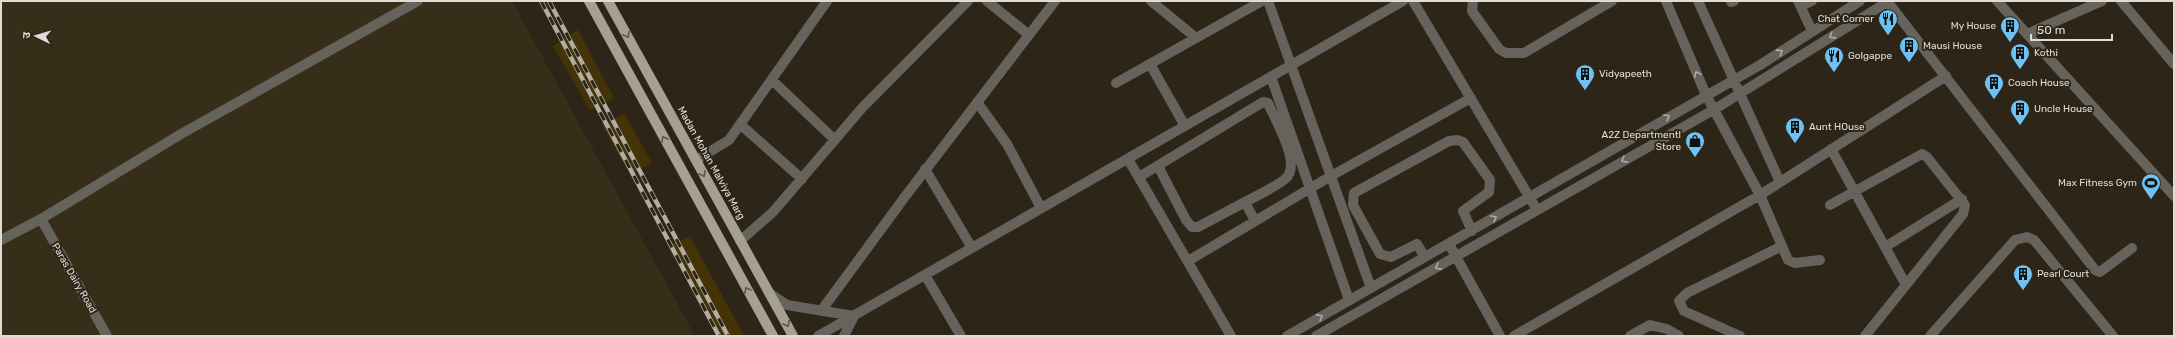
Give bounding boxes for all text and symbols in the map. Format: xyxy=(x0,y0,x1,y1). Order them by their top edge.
restaurant icon: Chat Corner xyxy=(1877,8,1899,36)
place label: Chat Corner xyxy=(1818,13,1874,25)
building icon: My House xyxy=(1999,15,2021,43)
north arrow xyxy=(16,16,56,56)
scale bar xyxy=(2031,16,2112,42)
place label: My House xyxy=(1951,20,1996,32)
text: 50 m xyxy=(2037,23,2065,37)
text: उ xyxy=(20,31,33,39)
one-way arrow xyxy=(622,31,630,38)
one-way arrow xyxy=(1829,32,1836,39)
building icon: Mausi House xyxy=(1898,35,1920,63)
place label: Mausi House xyxy=(1923,40,1982,52)
building icon: Kothi xyxy=(2009,42,2031,70)
restaurant icon: Golgappe xyxy=(1823,45,1845,73)
place label: Kothi xyxy=(2034,47,2058,59)
one-way arrow xyxy=(1776,50,1783,57)
place label: Golgappe xyxy=(1848,50,1892,62)
building icon: Vidyapeeth xyxy=(1574,63,1596,91)
place label: Vidyapeeth xyxy=(1599,68,1652,80)
one-way arrow xyxy=(1694,70,1702,77)
building icon: Coach House xyxy=(1983,72,2005,100)
place label: Coach House xyxy=(2008,77,2070,89)
building icon: Uncle House xyxy=(2009,98,2031,126)
place label: Uncle House xyxy=(2034,103,2093,115)
street label: Madan Mohan Malviya Marg xyxy=(675,104,747,222)
one-way arrow xyxy=(1663,115,1670,122)
building icon: Aunt HOuse xyxy=(1784,116,1806,144)
place label: Aunt HOuse xyxy=(1809,121,1865,133)
place label: A2Z Departmentl Store xyxy=(1601,129,1681,153)
shop icon: A2Z Departmentl Store xyxy=(1684,130,1706,158)
one-way arrow xyxy=(662,136,669,143)
one-way arrow xyxy=(1621,156,1628,163)
one-way arrow xyxy=(698,170,706,177)
sports icon: Max Fitness Gym xyxy=(2140,172,2162,200)
place label: Max Fitness Gym xyxy=(2058,177,2137,189)
one-way arrow xyxy=(1490,215,1497,222)
street label: Paras Dairy Road xyxy=(49,241,99,315)
one-way arrow xyxy=(1435,262,1443,270)
building icon: Pearl Court xyxy=(2012,263,2034,291)
place label: Pearl Court xyxy=(2037,268,2089,280)
one-way arrow xyxy=(745,287,752,294)
one-way arrow xyxy=(1316,314,1323,321)
one-way arrow xyxy=(782,320,789,327)

